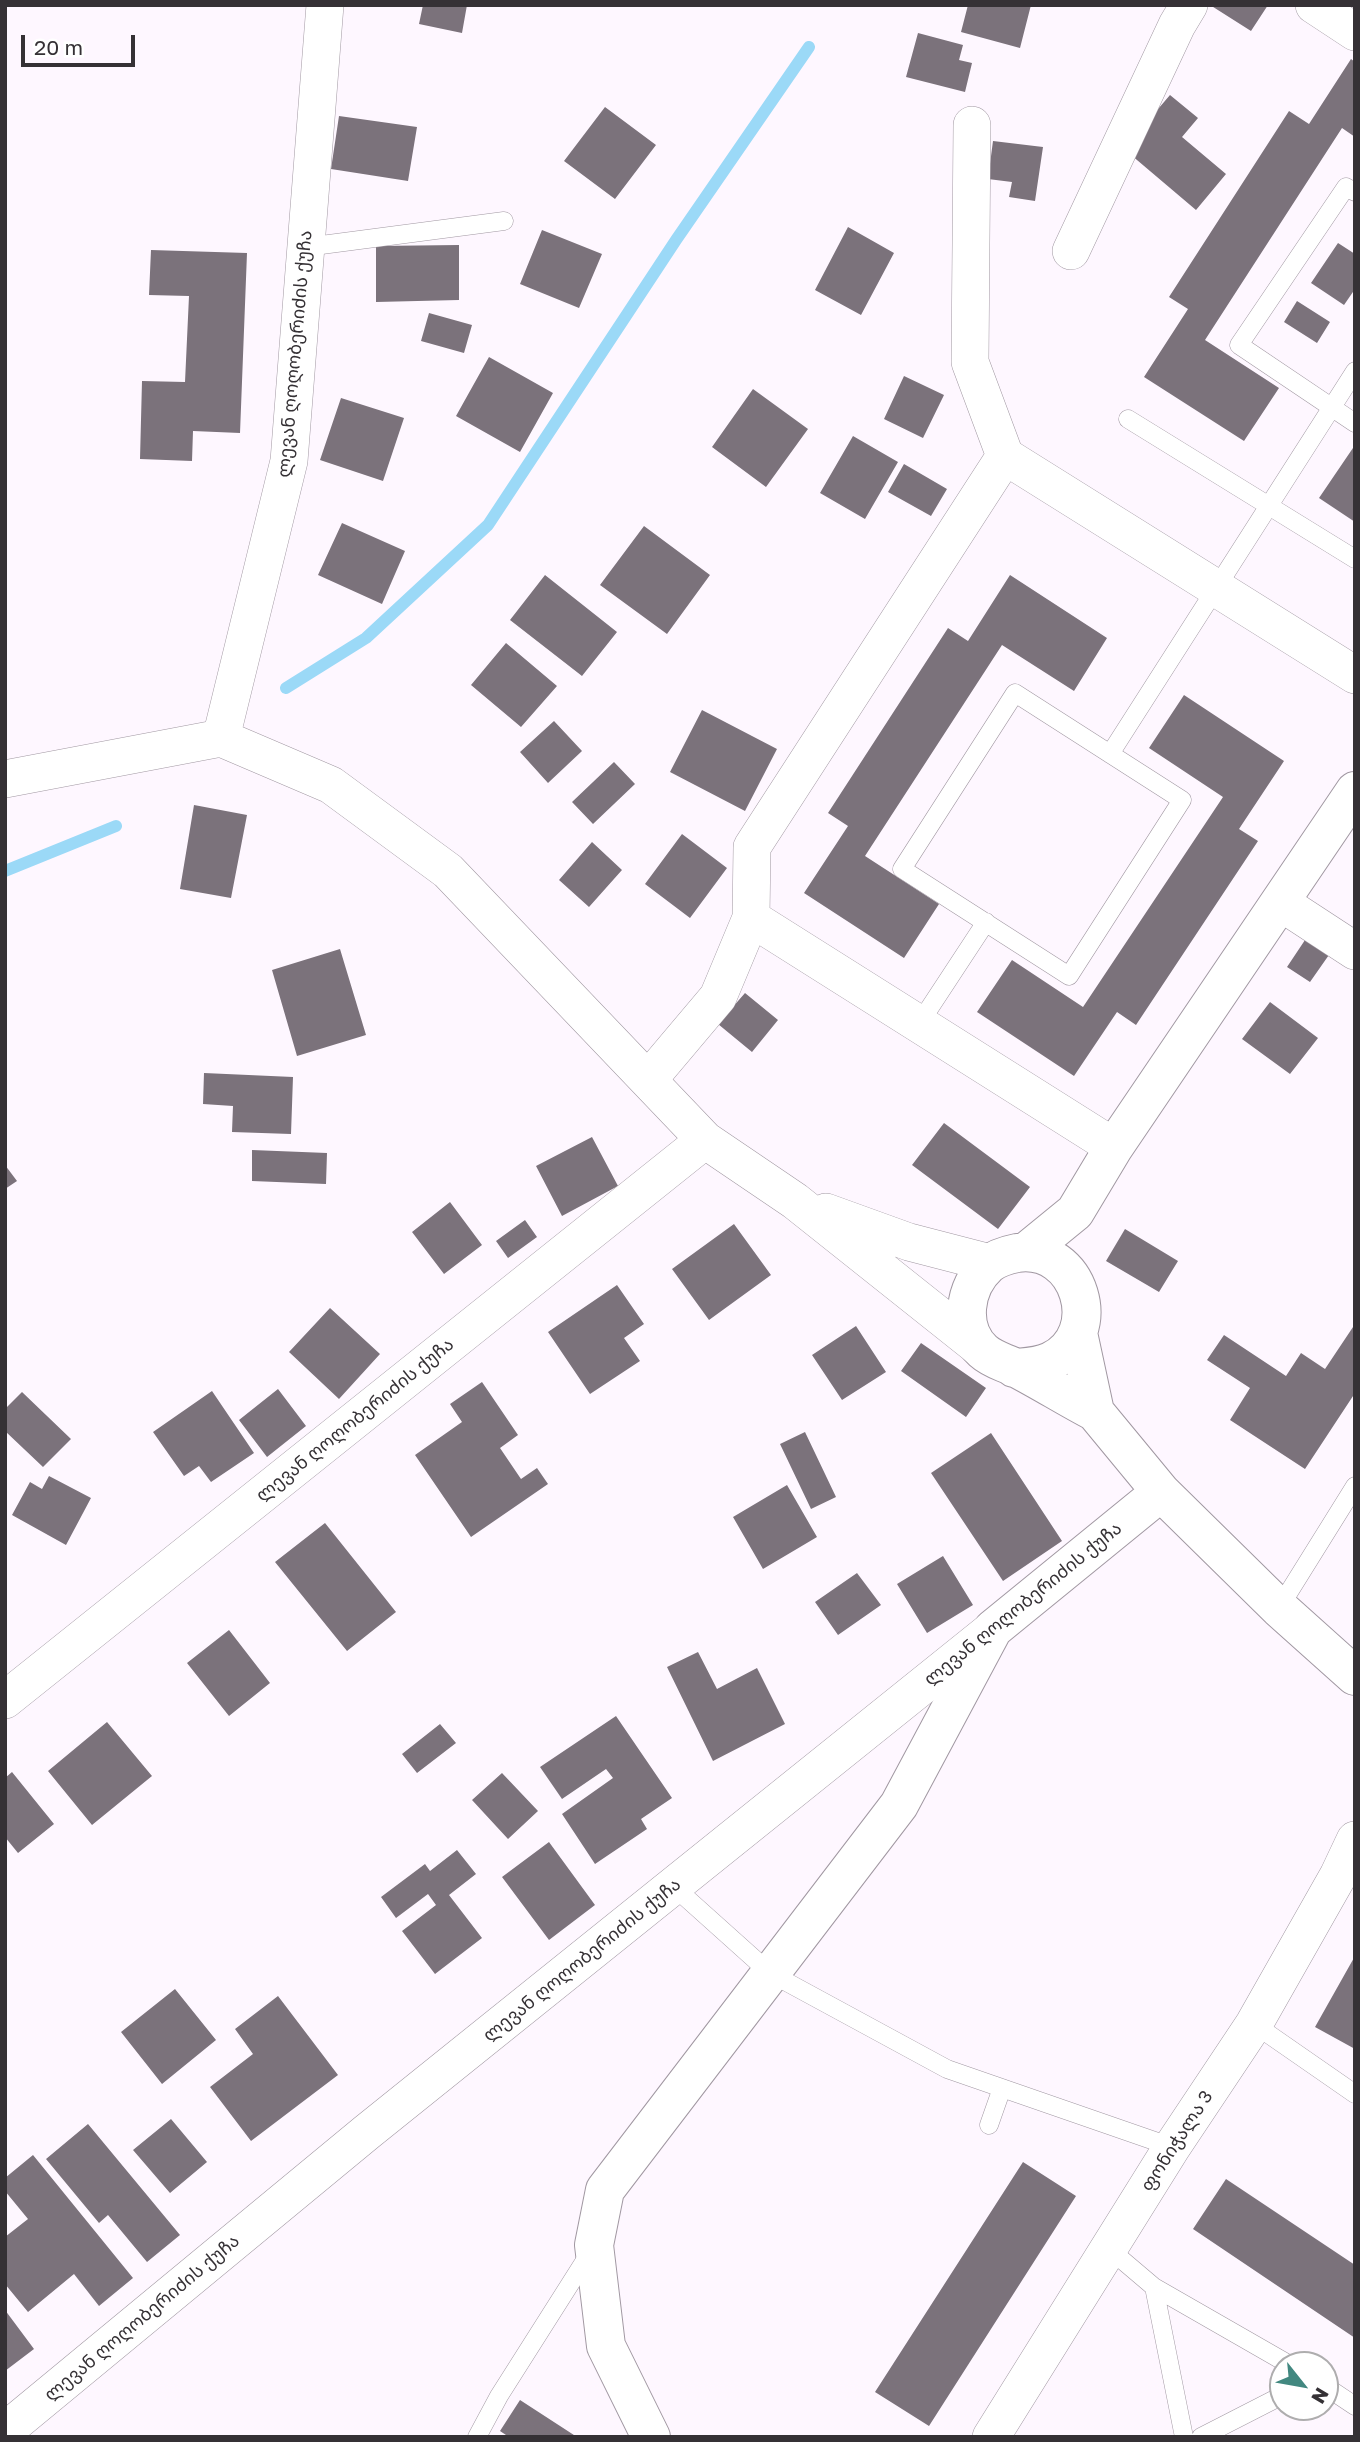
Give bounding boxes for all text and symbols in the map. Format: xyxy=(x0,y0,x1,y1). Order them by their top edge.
scale bar xyxy=(24,21,138,65)
text: 20 m xyxy=(34,34,83,60)
street label: ლევან ღოღობერიძის ქუჩა xyxy=(273,230,317,478)
street label: ლევან ღოღობერიძის ქუჩა xyxy=(252,1334,458,1506)
street label: ლევან ღოღობერიძის ქუჩა xyxy=(920,1518,1126,1690)
street label: ლევან ღოღობერიძის ქუჩა xyxy=(479,1874,685,2046)
street label: ფონიჭალა 3 xyxy=(1136,2087,1218,2195)
street label: ლევან ღოღობერიძის ქუჩა xyxy=(40,2230,244,2406)
north arrow xyxy=(1269,2351,1339,2421)
text: N xyxy=(1307,2384,1334,2408)

